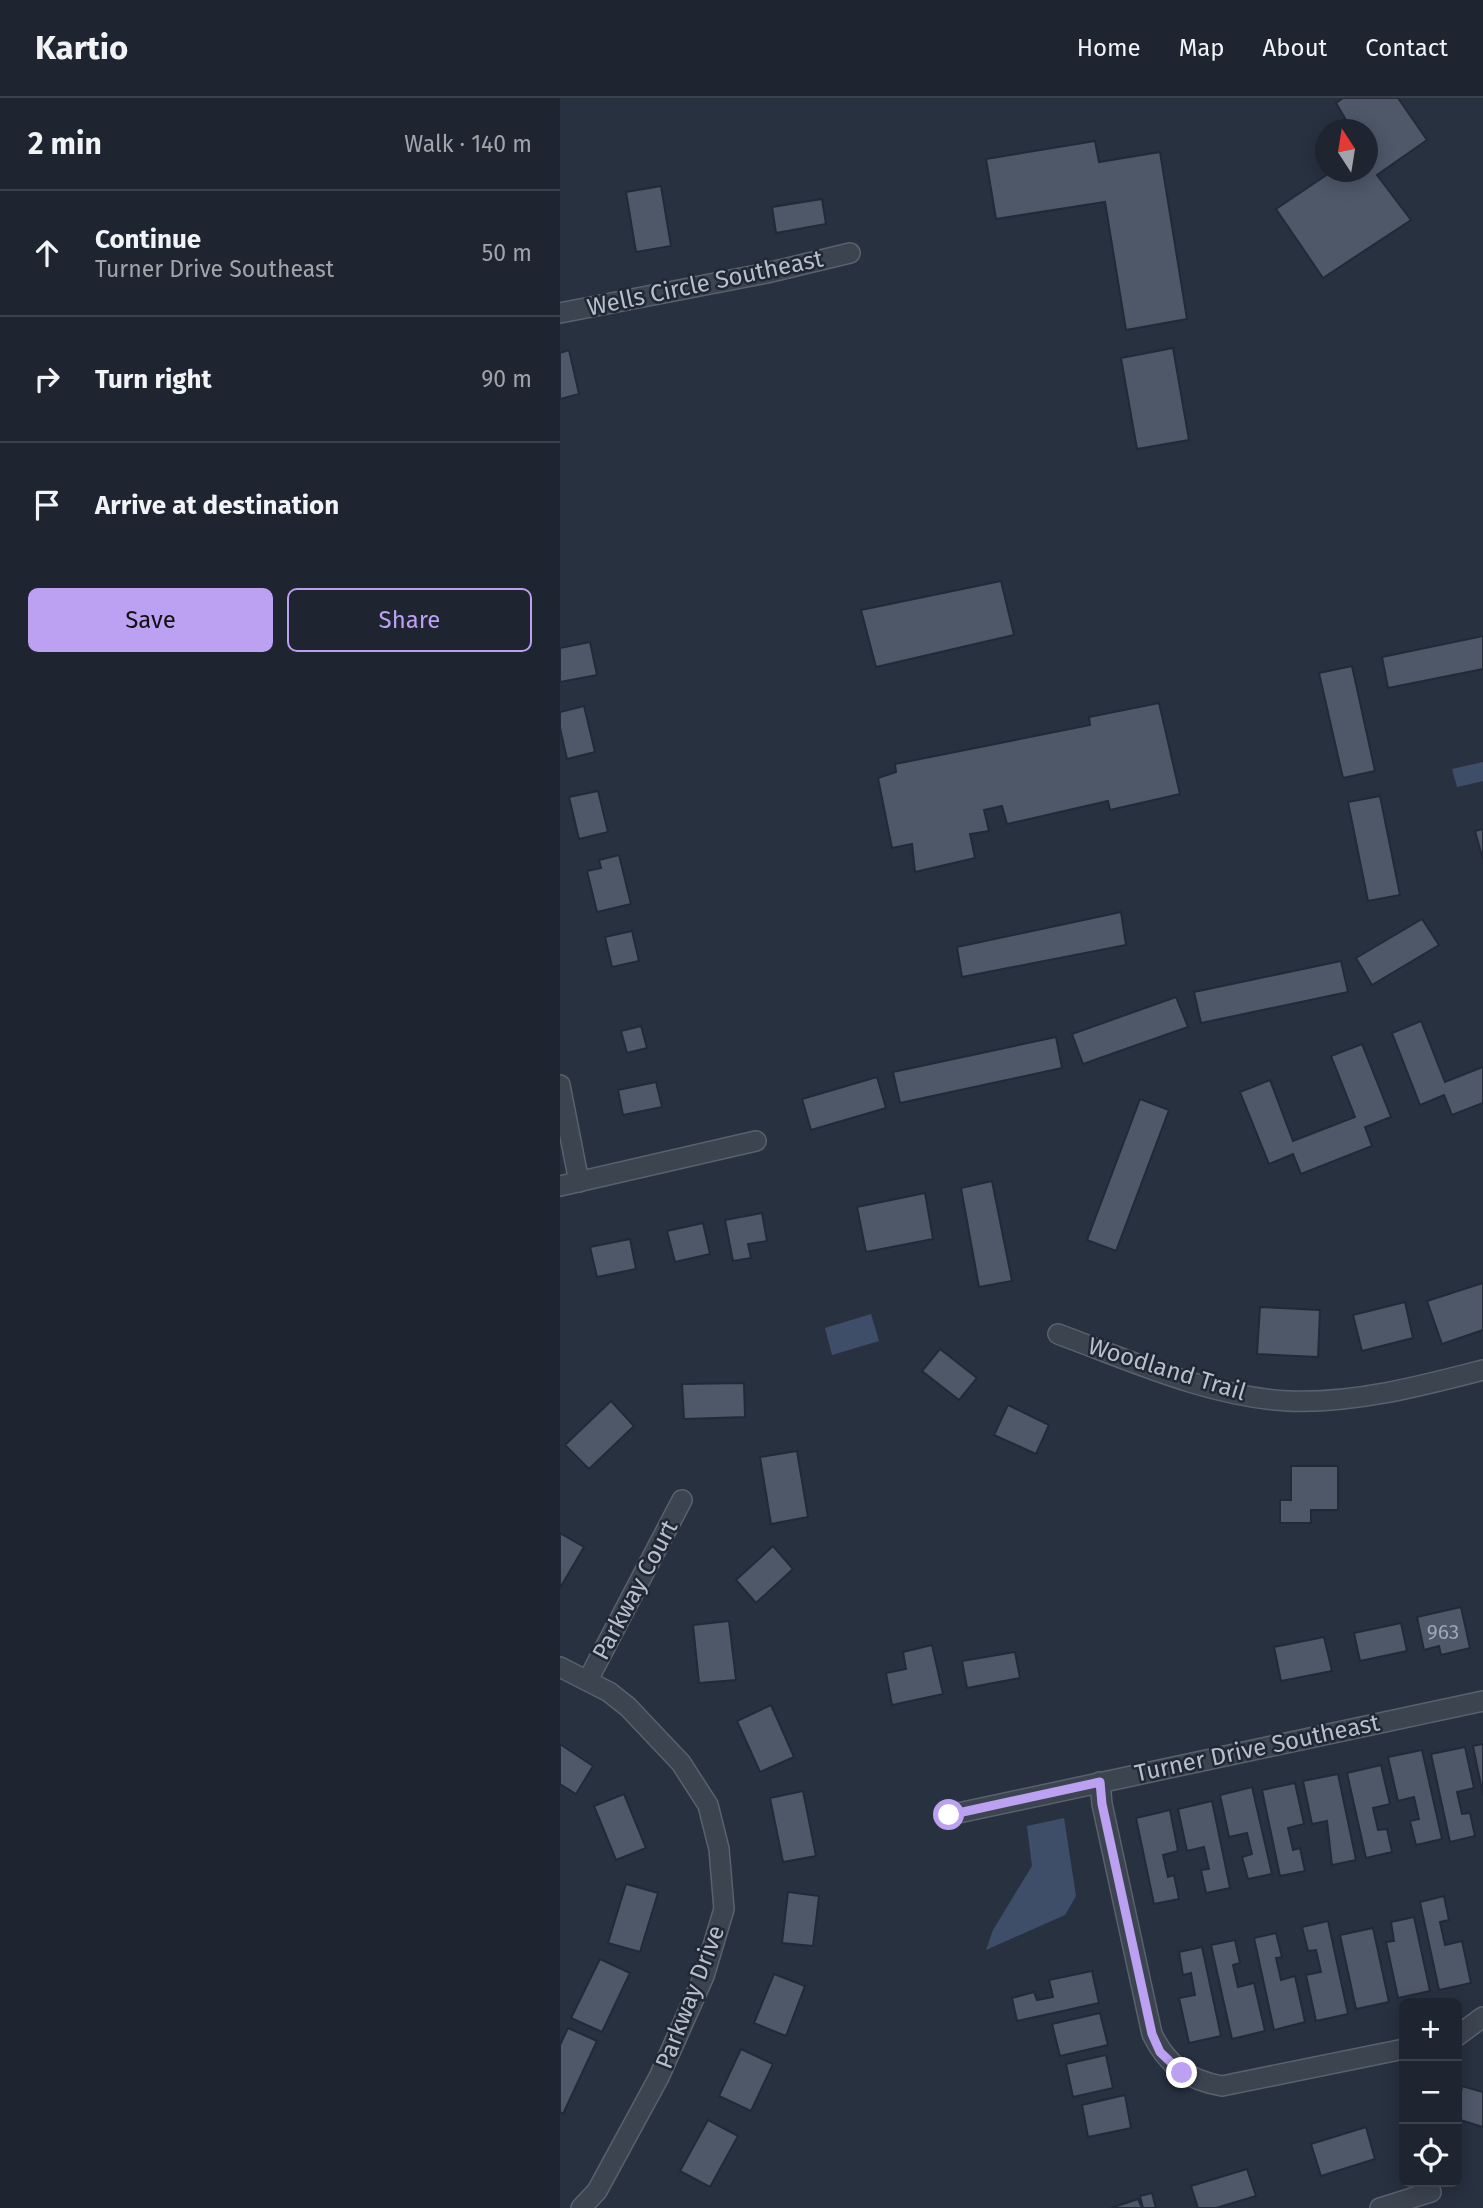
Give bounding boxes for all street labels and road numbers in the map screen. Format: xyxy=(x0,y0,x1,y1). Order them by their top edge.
street label: Wells Circle Southeast xyxy=(585,244,826,322)
street label: Woodland Trail xyxy=(1085,1332,1249,1406)
street label: Parkway Court xyxy=(587,1515,684,1665)
street label: Turner Drive Southeast xyxy=(1132,1708,1382,1788)
street label: Parkway Drive xyxy=(650,1921,730,2073)

